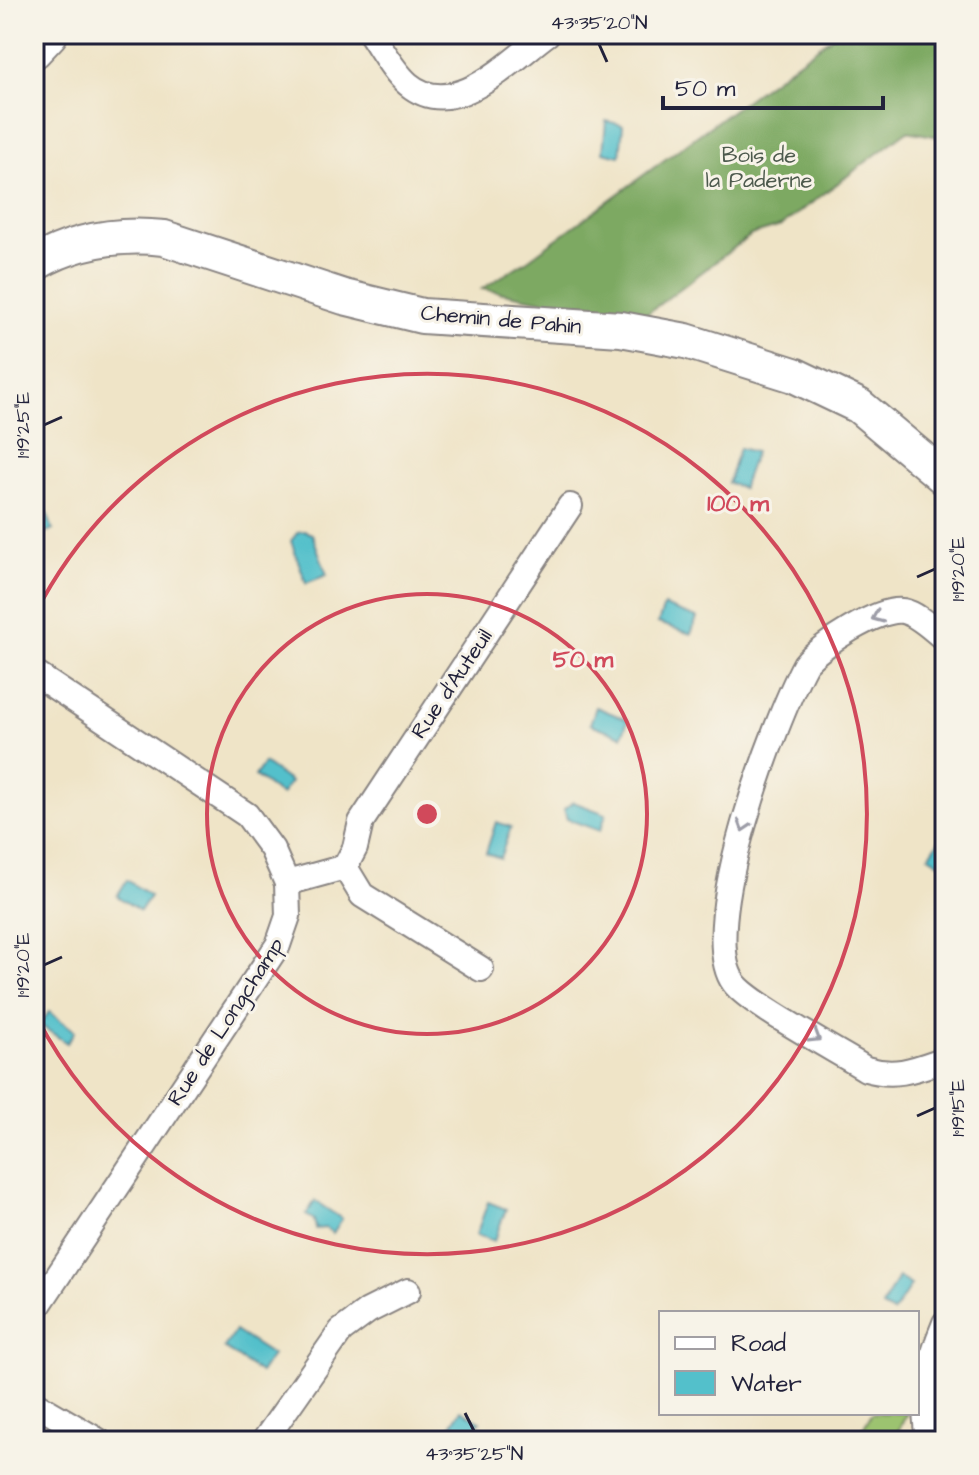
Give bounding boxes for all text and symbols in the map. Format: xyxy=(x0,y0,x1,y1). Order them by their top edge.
text: 43°35'20"N xyxy=(550,9,648,37)
scale bar xyxy=(663,60,883,110)
text: 50 m xyxy=(675,72,736,106)
park label: Bois de la Paderne xyxy=(706,140,813,196)
street label: Chemin de Pahin xyxy=(419,298,583,342)
text: 1°19'25"E xyxy=(9,392,37,458)
text: 100 m xyxy=(707,487,769,521)
text: 1°19'20"E xyxy=(944,536,972,601)
one-way arrow xyxy=(871,607,885,623)
street label: Rue d'Auteuil xyxy=(404,623,500,745)
text: 50 m xyxy=(553,643,614,677)
centre of rings xyxy=(413,800,441,828)
one-way arrow xyxy=(737,818,753,832)
text: 1°19'20"E xyxy=(9,932,37,997)
street label: Rue de Longchamp xyxy=(160,932,293,1113)
one-way arrow xyxy=(806,1027,821,1042)
text: 1°19'15"E xyxy=(944,1079,972,1137)
legend xyxy=(659,1311,919,1415)
text: Road xyxy=(731,1327,786,1361)
text: Water xyxy=(731,1367,802,1401)
text: 43°35'25"N xyxy=(425,1440,523,1468)

